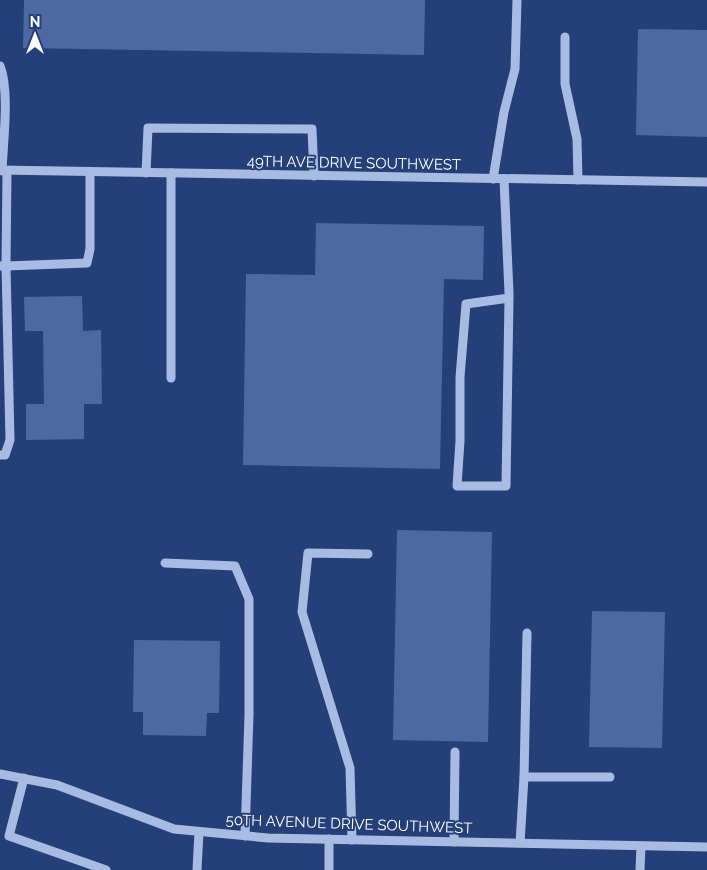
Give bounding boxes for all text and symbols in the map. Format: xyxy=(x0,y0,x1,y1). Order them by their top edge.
north arrow xyxy=(10,10,60,60)
text: N xyxy=(30,14,40,30)
street label: 49TH AVE DRIVE SOUTHWEST xyxy=(247,152,461,174)
street label: 50TH AVENUE DRIVE SOUTHWEST xyxy=(225,811,473,837)

